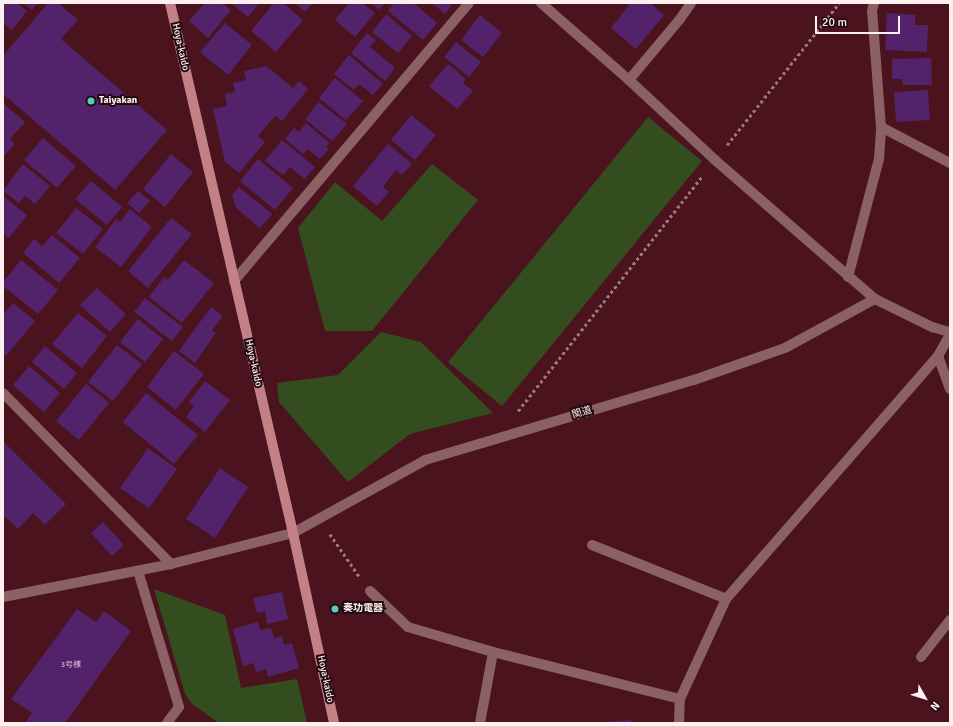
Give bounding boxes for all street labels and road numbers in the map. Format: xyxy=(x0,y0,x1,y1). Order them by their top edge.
street label: Hoya-kaido xyxy=(169,22,191,72)
street label: Hoya-kaido xyxy=(242,338,264,388)
street label: 関道 xyxy=(571,404,593,422)
street label: Hoya-kaido xyxy=(314,654,336,704)

